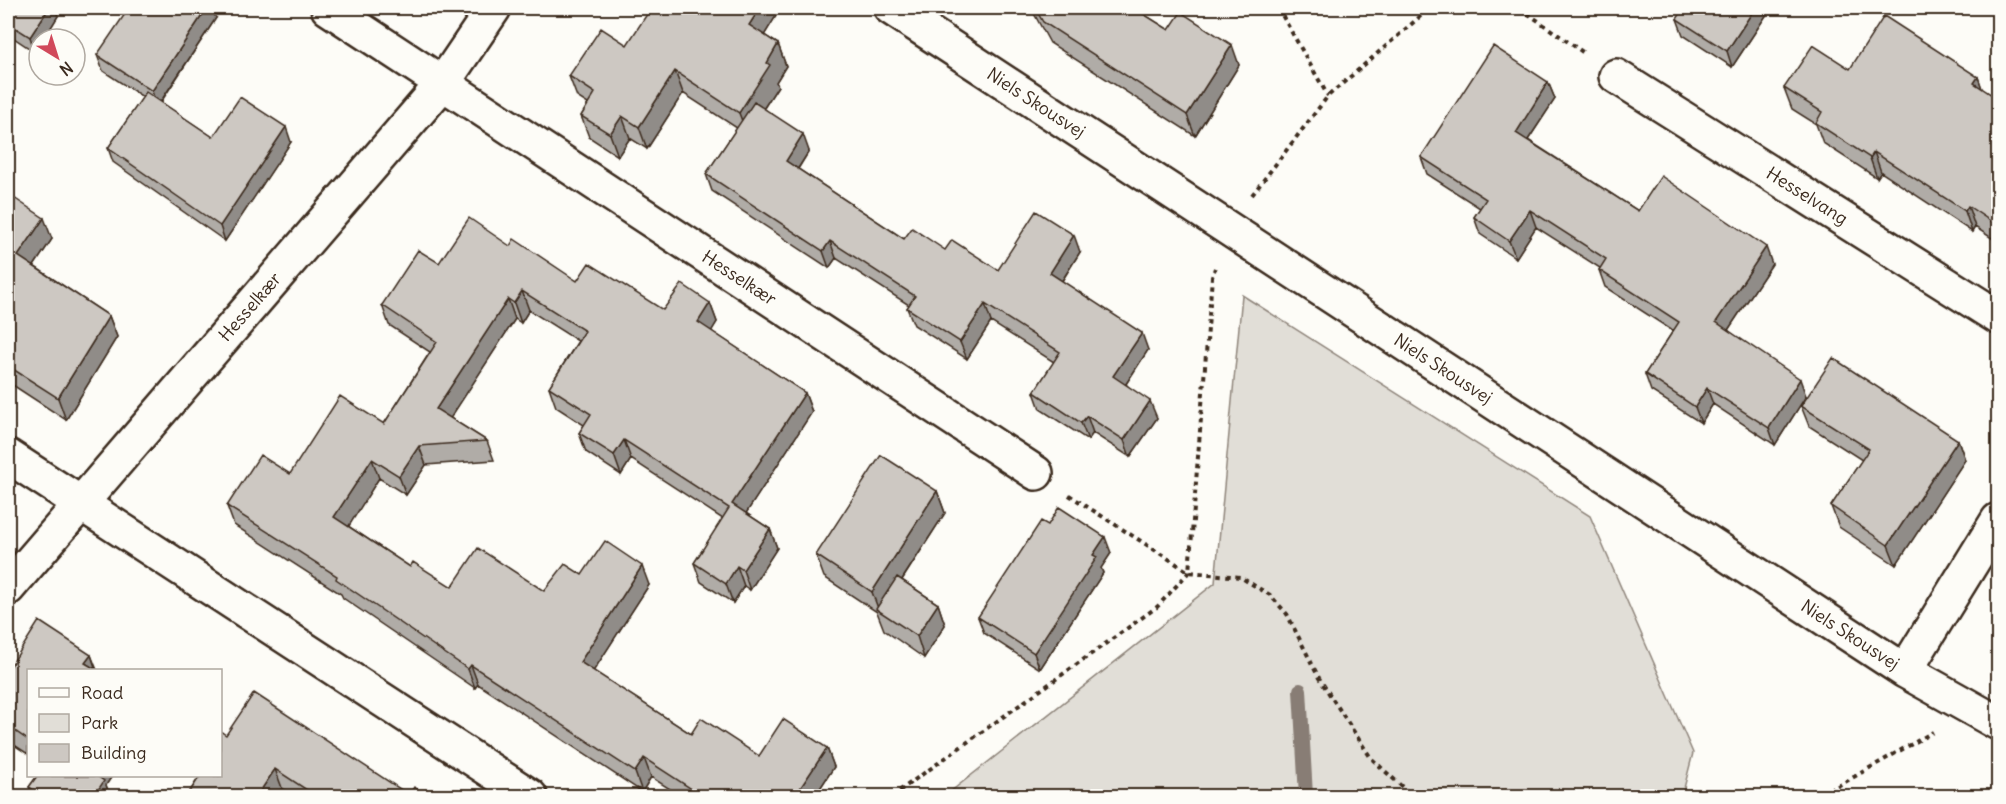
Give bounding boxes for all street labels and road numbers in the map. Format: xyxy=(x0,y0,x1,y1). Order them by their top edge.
street label: Niels Skousvej xyxy=(983,62,1090,143)
street label: Hesselvang xyxy=(1762,161,1852,230)
street label: Hesselkær xyxy=(698,245,781,311)
street label: Hesselkær xyxy=(213,267,286,346)
street label: Niels Skousvej xyxy=(1390,328,1497,409)
street label: Niels Skousvej xyxy=(1797,594,1904,675)

